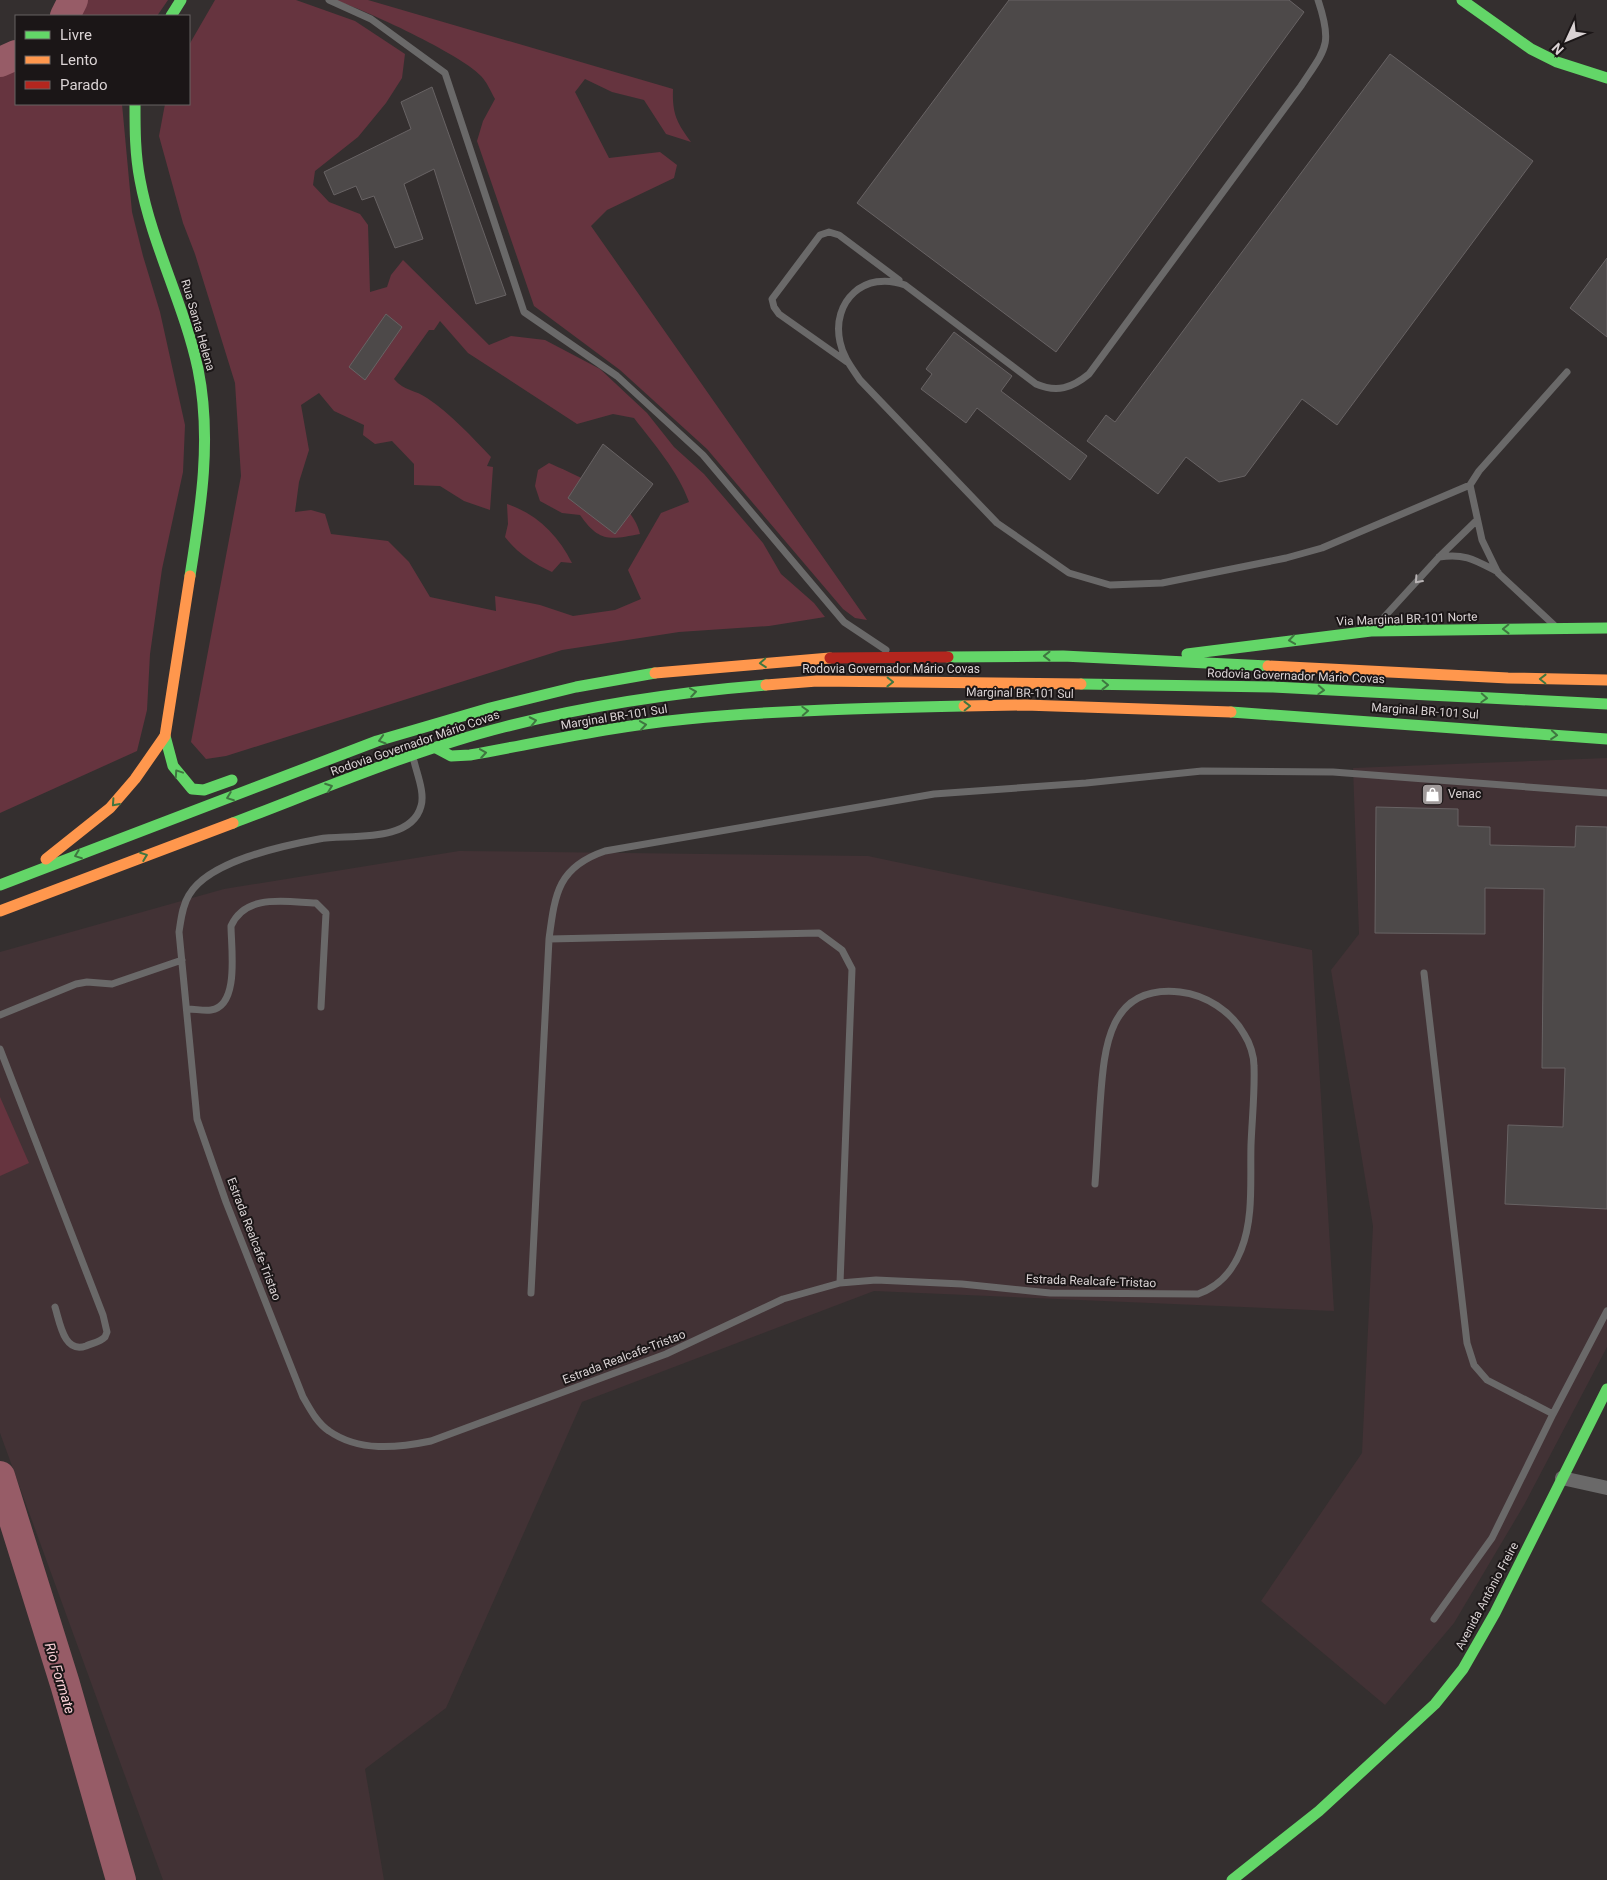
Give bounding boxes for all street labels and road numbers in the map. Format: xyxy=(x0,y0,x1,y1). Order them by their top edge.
street label: Rua Santa Helena xyxy=(178,278,218,372)
street label: Via Marginal BR-101 Norte xyxy=(1336,610,1478,628)
street label: Rodovia Governador Mário Covas xyxy=(802,662,980,676)
street label: Rodovia Governador Mário Covas xyxy=(1207,666,1385,686)
street label: Marginal BR-101 Sul xyxy=(966,685,1074,701)
street label: Marginal BR-101 Sul xyxy=(1371,700,1479,722)
street label: Marginal BR-101 Sul xyxy=(560,702,668,732)
street label: Rodovia Governador Mário Covas xyxy=(329,707,501,779)
street label: Estrada Realcafe-Tristao xyxy=(224,1176,284,1303)
street label: Estrada Realcafe-Tristao xyxy=(1026,1272,1157,1290)
street label: Estrada Realcafe-Tristao xyxy=(561,1327,688,1387)
street label: Avenida Antônio Freire xyxy=(1453,1540,1521,1652)

